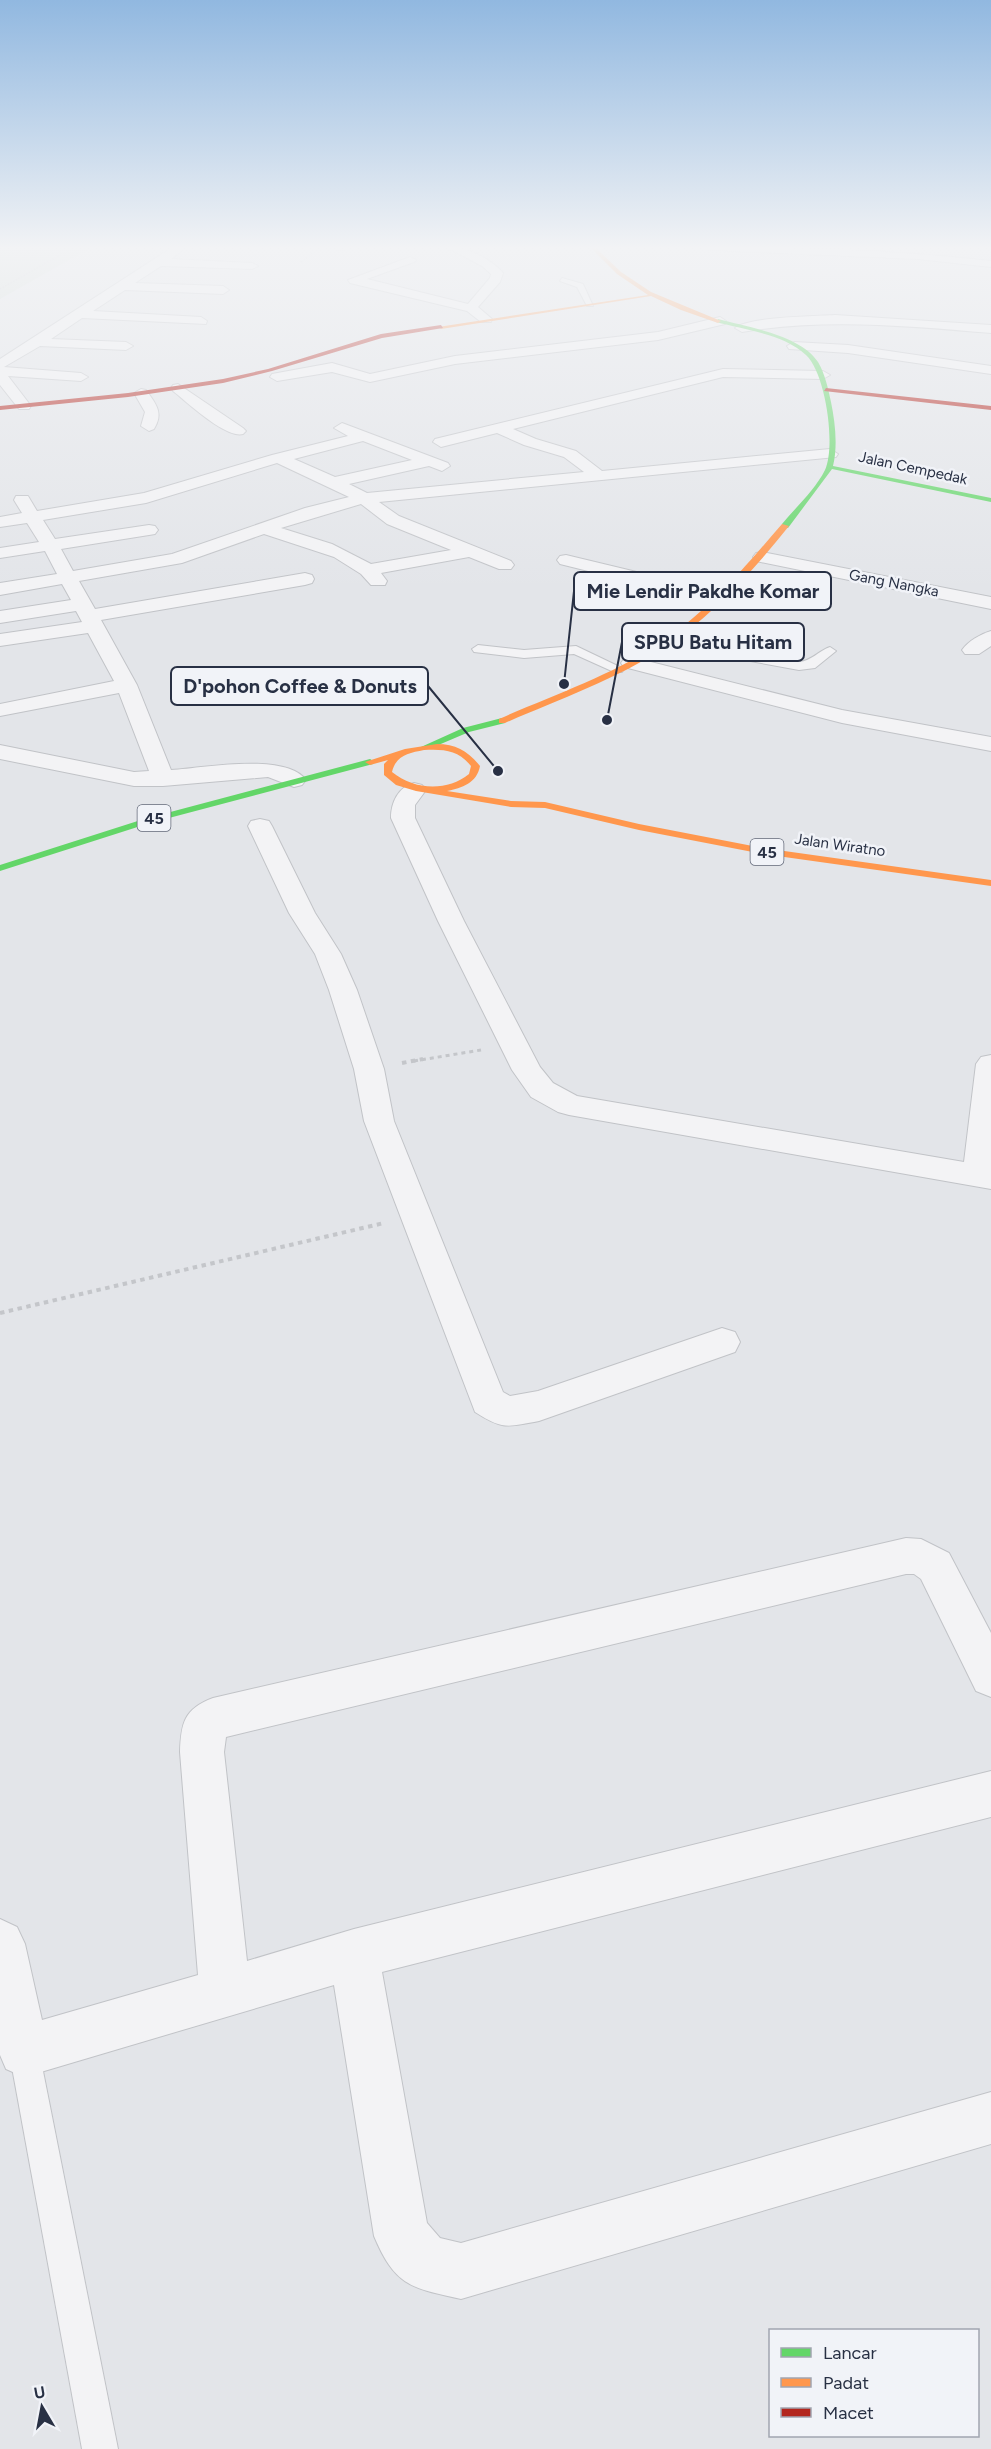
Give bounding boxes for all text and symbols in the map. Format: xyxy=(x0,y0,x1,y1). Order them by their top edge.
street label: Jalan Cempedak xyxy=(857,448,970,488)
street label: Gang Nangka xyxy=(848,565,940,601)
callout: Mie Lendir Pakdhe Komar xyxy=(574,572,831,610)
text: Mie Lendir Pakdhe Komar xyxy=(587,579,820,603)
callout: SPBU Batu Hitam xyxy=(622,623,804,661)
text: SPBU Batu Hitam xyxy=(634,630,792,654)
callout: D'pohon Coffee & Donuts xyxy=(171,667,428,705)
text: D'pohon Coffee & Donuts xyxy=(183,674,417,698)
road number: 45 xyxy=(138,805,170,831)
street label: Jalan Wiratno xyxy=(793,830,887,860)
road number: 45 xyxy=(750,839,783,865)
legend xyxy=(769,2329,979,2437)
text: Lancar xyxy=(823,2342,877,2364)
text: Padat xyxy=(823,2372,869,2394)
north arrow xyxy=(12,2377,72,2437)
text: U xyxy=(32,2382,47,2403)
text: Macet xyxy=(823,2402,874,2424)

